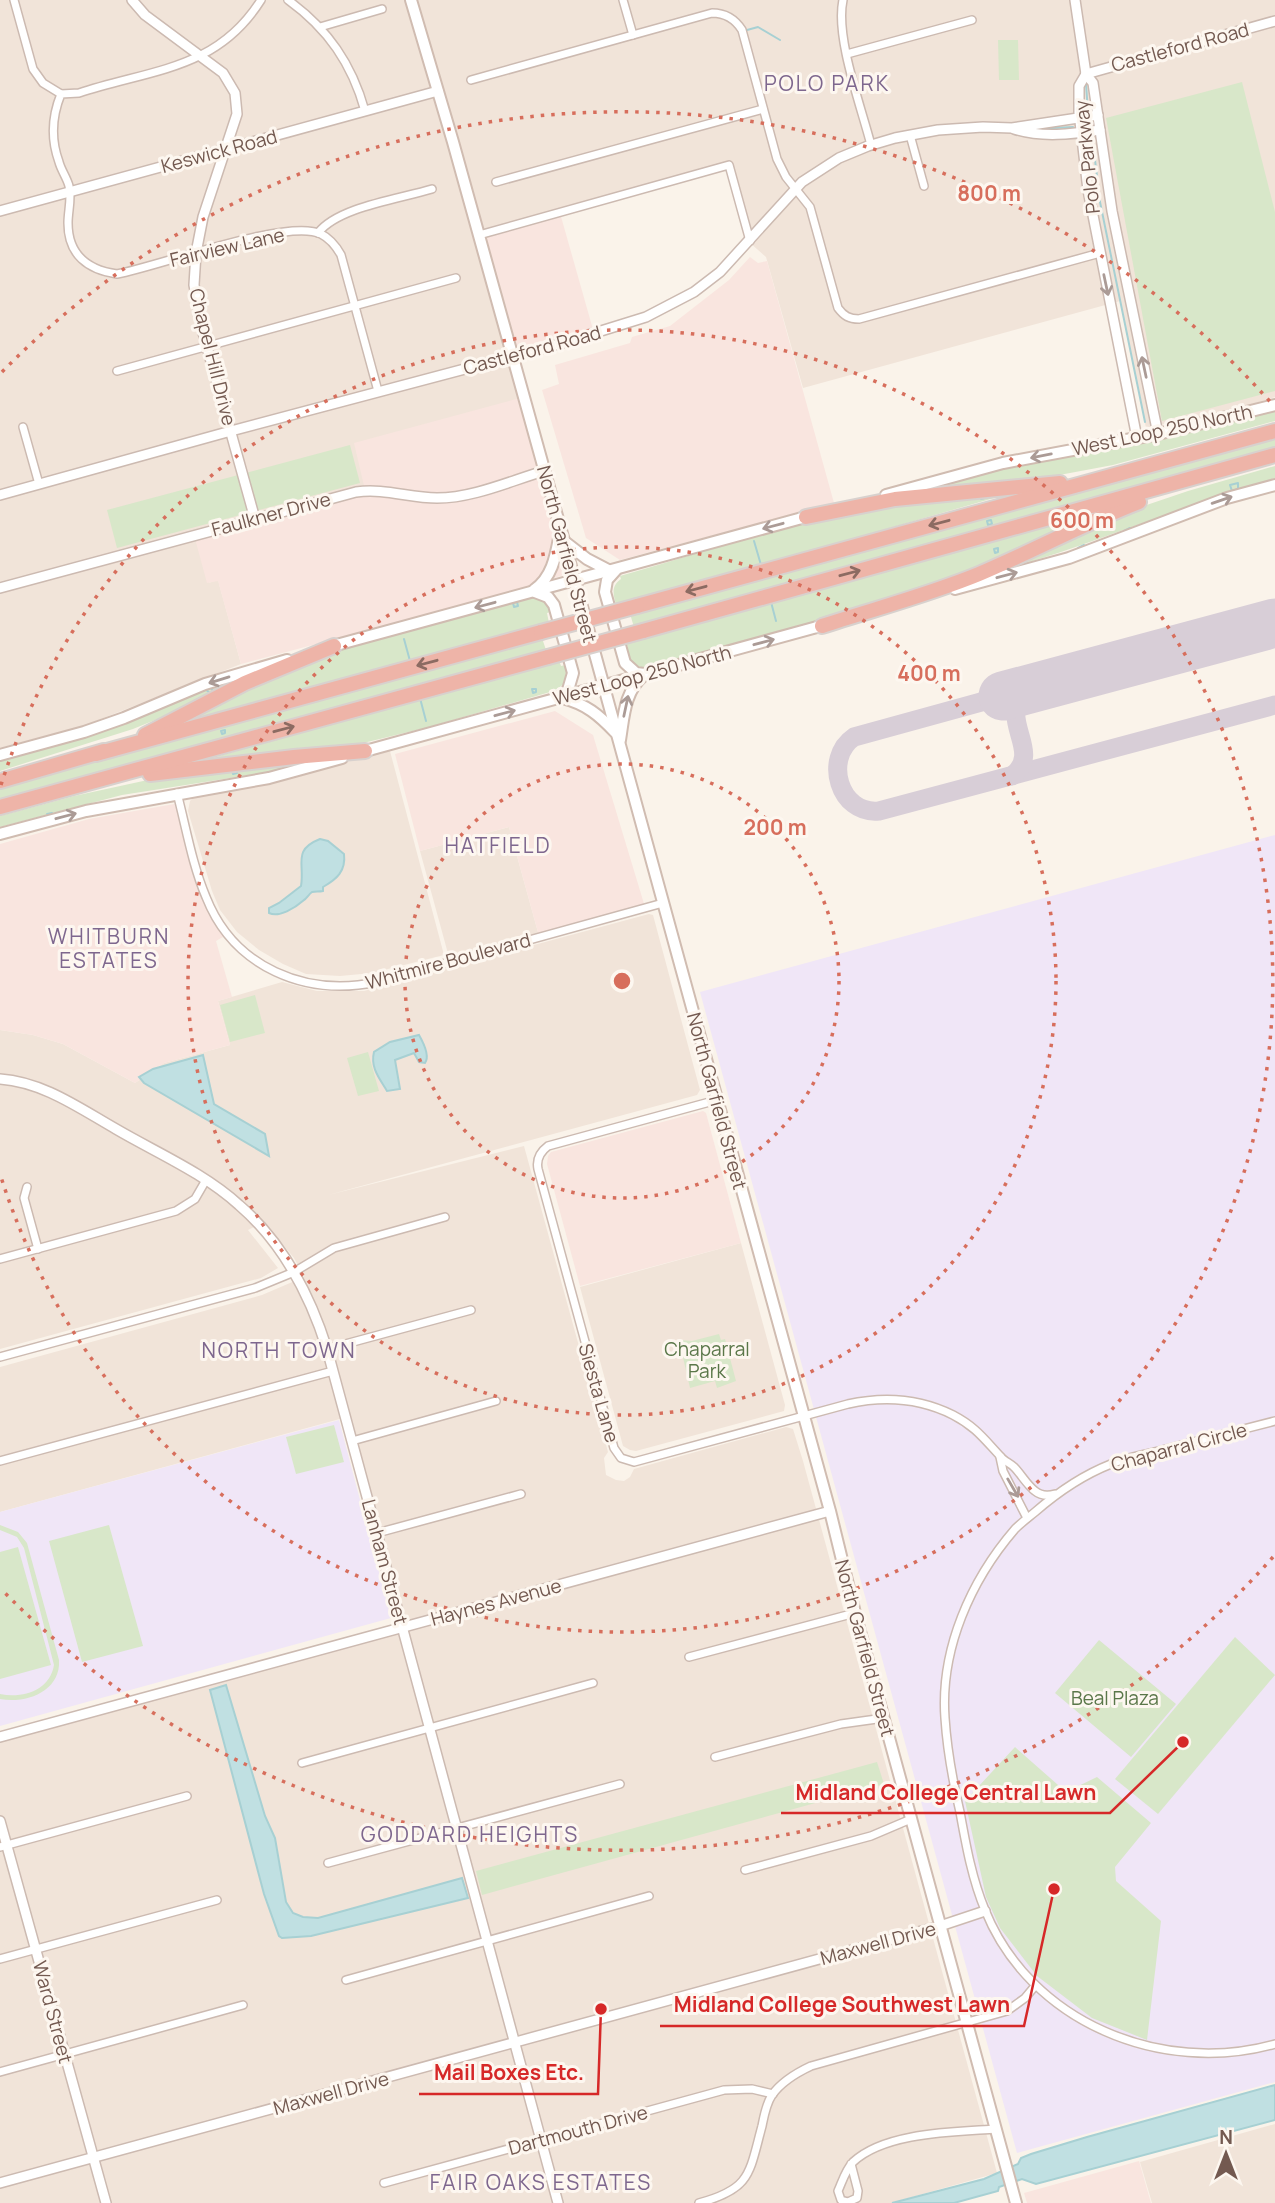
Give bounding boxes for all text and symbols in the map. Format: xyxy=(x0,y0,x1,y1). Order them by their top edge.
street label: Castleford Road xyxy=(1108,16,1252,78)
district label: POLO PARK xyxy=(764,69,890,97)
street label: Polo Parkway xyxy=(1068,99,1106,215)
street label: Keswick Road xyxy=(158,123,280,179)
text: 800 m xyxy=(957,179,1021,207)
street label: Fairview Lane xyxy=(167,221,287,273)
one-way arrow xyxy=(1100,273,1114,296)
street label: Chapel Hill Drive xyxy=(183,286,243,428)
street label: Castleford Road xyxy=(460,319,604,381)
one-way arrow xyxy=(1137,356,1151,379)
street label: West Loop 250 North xyxy=(1070,398,1254,462)
one-way arrow xyxy=(1030,450,1053,464)
street label: North Garfield Street xyxy=(531,463,603,645)
street label: Faulkner Drive xyxy=(209,486,333,542)
one-way arrow xyxy=(1210,493,1232,505)
text: 600 m xyxy=(1050,506,1114,534)
one-way arrow xyxy=(928,517,950,530)
one-way arrow xyxy=(763,520,785,533)
one-way arrow xyxy=(839,566,861,579)
one-way arrow xyxy=(995,568,1018,581)
one-way arrow xyxy=(685,584,707,597)
one-way arrow xyxy=(474,599,497,612)
one-way arrow xyxy=(752,635,775,648)
street label: West Loop 250 North xyxy=(550,639,734,711)
one-way arrow xyxy=(417,657,439,670)
text: 400 m xyxy=(897,659,961,687)
one-way arrow xyxy=(208,674,230,687)
one-way arrow xyxy=(620,695,634,718)
one-way arrow xyxy=(494,705,516,718)
one-way arrow xyxy=(273,722,295,735)
one-way arrow xyxy=(54,809,77,822)
text: 200 m xyxy=(743,813,807,841)
district label: HATFIELD xyxy=(444,831,552,859)
district label: WHITBURN ESTATES xyxy=(48,922,170,974)
street label: Whitmire Boulevard xyxy=(362,926,534,996)
centre of rings xyxy=(610,969,634,993)
street label: North Garfield Street xyxy=(681,1010,753,1192)
district label: NORTH TOWN xyxy=(201,1336,357,1364)
park label: Chaparral Park xyxy=(664,1336,750,1384)
street label: Siesta Lane xyxy=(572,1340,626,1446)
street label: Chaparral Circle xyxy=(1108,1416,1250,1478)
one-way arrow xyxy=(1006,1478,1020,1498)
street label: Lanham Street xyxy=(356,1496,414,1628)
street label: North Garfield Street xyxy=(829,1557,901,1739)
street label: Haynes Avenue xyxy=(428,1572,564,1632)
park label: Beal Plaza xyxy=(1071,1685,1159,1711)
callout: Midland College Central Lawn xyxy=(781,1771,1110,1813)
text: Midland College Central Lawn xyxy=(796,1778,1096,1806)
district label: GODDARD HEIGHTS xyxy=(361,1820,579,1848)
street label: Maxwell Drive xyxy=(817,1915,939,1971)
street label: Ward Street xyxy=(27,1958,79,2066)
callout: Midland College Southwest Lawn xyxy=(660,1984,1024,2026)
text: Midland College Southwest Lawn xyxy=(674,1990,1010,2018)
callout: Mail Boxes Etc. xyxy=(419,2052,598,2094)
text: Mail Boxes Etc. xyxy=(434,2058,584,2086)
street label: Maxwell Drive xyxy=(270,2065,392,2121)
street label: Dartmouth Drive xyxy=(505,2099,651,2161)
north arrow xyxy=(1191,2119,1261,2189)
text: N xyxy=(1219,2124,1233,2150)
district label: FAIR OAKS ESTATES xyxy=(430,2168,652,2196)

